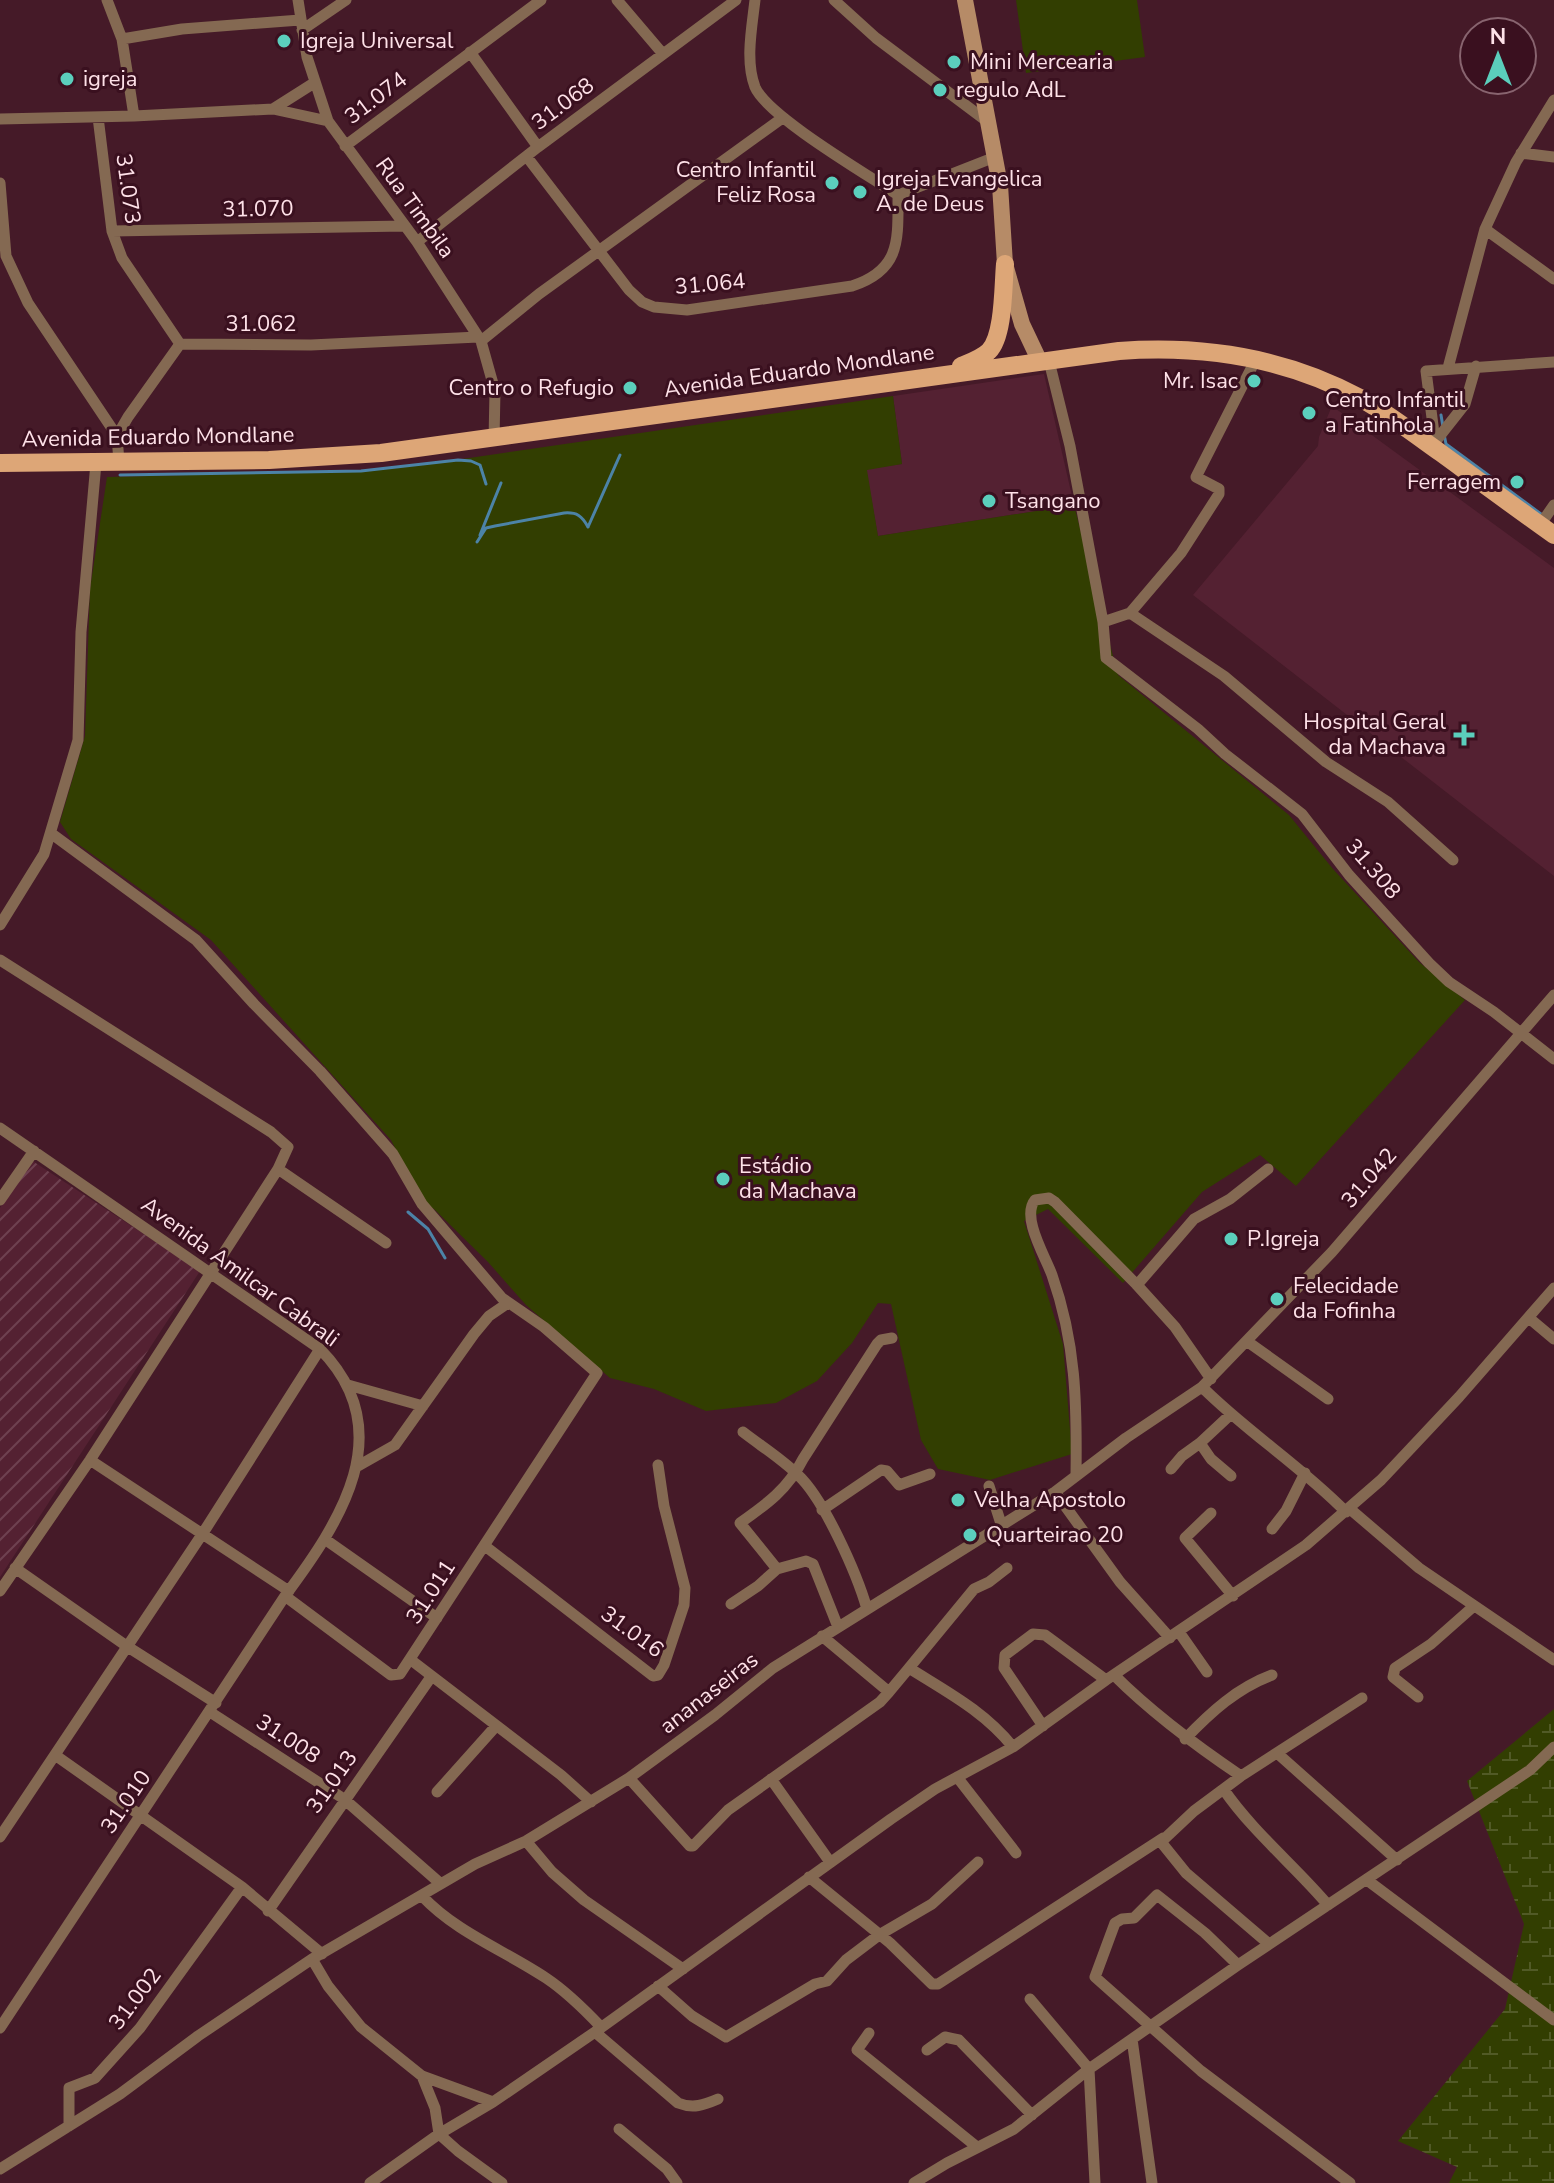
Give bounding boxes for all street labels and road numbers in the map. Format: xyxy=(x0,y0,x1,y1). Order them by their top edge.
street label: 31.074 xyxy=(339,65,413,131)
street label: 31.068 xyxy=(526,71,600,137)
street label: 31.073 xyxy=(108,152,148,226)
street label: Rua Timbila xyxy=(368,152,462,264)
street label: 31.070 xyxy=(222,193,294,225)
street label: 31.064 xyxy=(673,266,747,302)
street label: 31.062 xyxy=(225,309,297,339)
street label: Avenida Eduardo Mondlane xyxy=(662,337,936,405)
street label: Avenida Eduardo Mondlane xyxy=(21,420,295,454)
street label: 31.308 xyxy=(1338,832,1408,906)
street label: 31.042 xyxy=(1334,1141,1404,1215)
street label: Avenida Amilcar Cabrali xyxy=(135,1190,345,1354)
street label: 31.011 xyxy=(399,1554,463,1630)
street label: 31.016 xyxy=(594,1599,670,1665)
street label: ananaseiras xyxy=(654,1645,764,1741)
street label: 31.008 xyxy=(250,1707,326,1771)
street label: 31.013 xyxy=(299,1744,365,1820)
street label: 31.010 xyxy=(94,1764,158,1840)
street label: 31.002 xyxy=(102,1962,168,2036)

